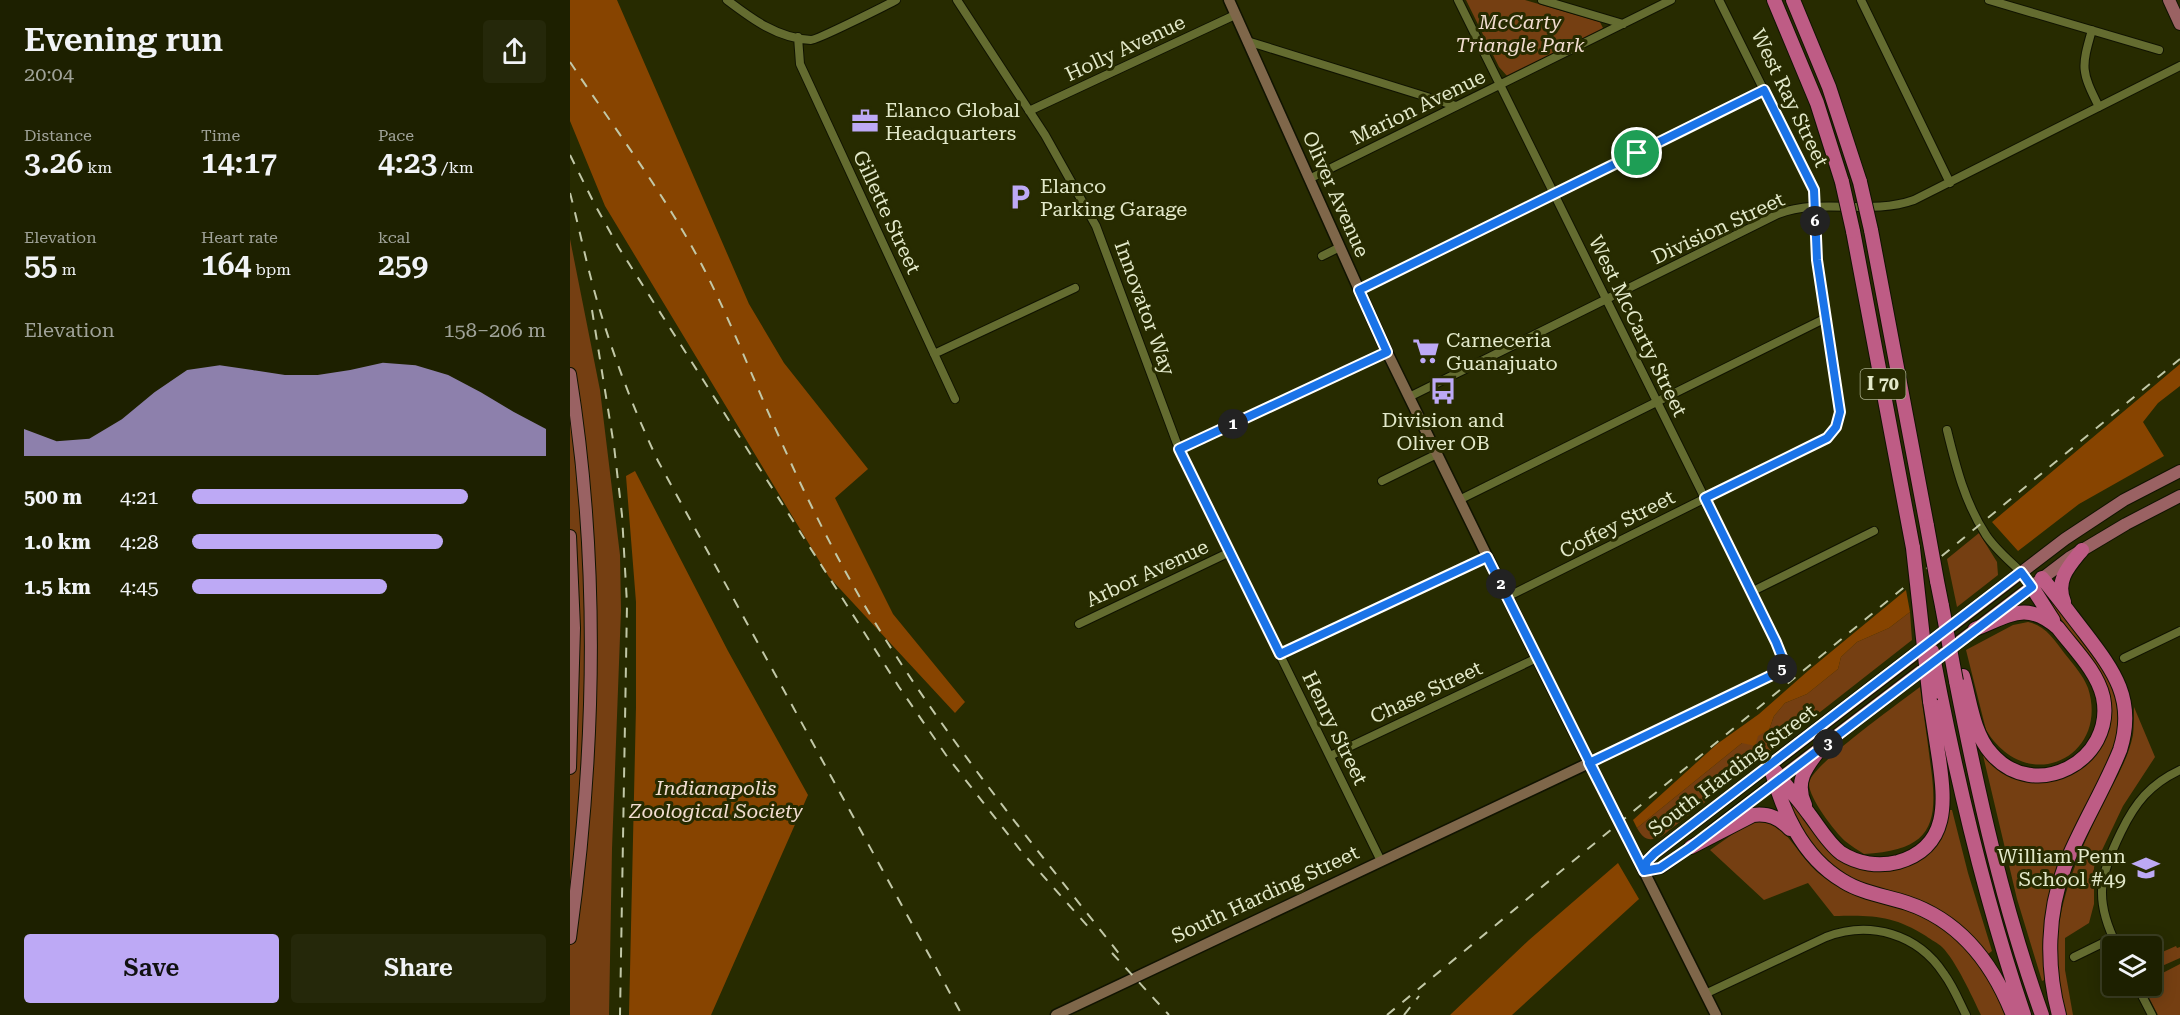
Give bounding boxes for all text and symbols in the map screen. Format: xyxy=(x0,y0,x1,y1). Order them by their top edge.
street label: Holly Avenue xyxy=(1061,10,1189,86)
park label: McCarty Triangle Park xyxy=(1455,10,1585,57)
text: Evening run xyxy=(24,20,223,59)
button: share xyxy=(483,20,546,83)
street label: West Ray Street xyxy=(1746,25,1834,171)
text: 20:04 xyxy=(24,62,74,86)
street label: Marion Avenue xyxy=(1347,64,1489,150)
place label: Elanco Global Headquarters xyxy=(885,98,1020,145)
office icon: Elanco Global Headquarters xyxy=(850,106,880,136)
text: Distance xyxy=(24,126,92,145)
text: Time xyxy=(201,126,240,145)
text: Pace xyxy=(378,126,414,145)
street label: Oliver Avenue xyxy=(1297,127,1375,261)
pin xyxy=(1611,127,1662,178)
icon: arrive xyxy=(1620,136,1653,169)
text: 3.26 xyxy=(24,145,83,180)
text: 14:17 xyxy=(201,145,277,180)
text: 4:23 xyxy=(378,145,437,180)
street label: Gillette Street xyxy=(848,146,926,278)
text: km xyxy=(83,158,112,177)
text: /km xyxy=(437,158,474,177)
place label: Elanco Parking Garage xyxy=(1040,174,1187,221)
parking icon: Elanco Parking Garage xyxy=(1005,182,1035,212)
street label: Division Street xyxy=(1648,187,1789,269)
pin: 6 xyxy=(1800,206,1830,236)
text: 6 xyxy=(1811,211,1819,230)
text: Elevation xyxy=(24,228,97,247)
text: Heart rate xyxy=(201,228,278,247)
text: kcal xyxy=(378,228,410,247)
street label: West McCarty Street xyxy=(1584,232,1693,421)
street label: Innovator Way xyxy=(1110,237,1181,379)
text: 55 xyxy=(24,247,58,282)
text: 164 xyxy=(201,247,251,282)
text: 259 xyxy=(378,247,428,282)
text: m xyxy=(58,260,76,279)
text: bpm xyxy=(251,260,291,279)
text: Elevation xyxy=(24,318,115,342)
text: 158–206 m xyxy=(443,318,546,342)
place label: Carneceria Guanajuato xyxy=(1446,328,1558,375)
supermarket icon: Carneceria Guanajuato xyxy=(1411,336,1441,366)
road number: I 70 xyxy=(1860,369,1906,399)
bus stop icon: Division and Oliver OB xyxy=(1428,376,1458,406)
place label: Division and Oliver OB xyxy=(1382,408,1504,455)
pin: 1 xyxy=(1218,409,1248,439)
text: 1 xyxy=(1229,414,1237,433)
street label: Coffey Street xyxy=(1555,484,1679,563)
text: 500 m xyxy=(24,485,82,509)
text: 4:21 xyxy=(120,485,159,509)
text: 1.0 km xyxy=(24,530,91,554)
text: 4:28 xyxy=(120,530,159,554)
street label: Arbor Avenue xyxy=(1082,534,1212,612)
pin: 2 xyxy=(1486,569,1516,599)
text: 2 xyxy=(1497,574,1505,593)
text: 1.5 km xyxy=(24,575,91,599)
text: 4:45 xyxy=(120,575,159,599)
pin: 5 xyxy=(1767,654,1797,684)
street label: Chase Street xyxy=(1366,655,1486,728)
text: 5 xyxy=(1778,659,1786,678)
street label: Henry Street xyxy=(1297,667,1373,789)
street label: South Harding Street xyxy=(1643,699,1821,841)
pin: 3 xyxy=(1813,729,1843,759)
text: 3 xyxy=(1824,734,1832,753)
park label: Indianapolis Zoological Society xyxy=(628,776,804,823)
street label: South Harding Street xyxy=(1167,840,1363,948)
place label: William Penn School #49 xyxy=(1997,844,2126,891)
school or university icon: William Penn School #49 xyxy=(2131,853,2161,883)
button: Save xyxy=(24,934,279,1003)
button: Share xyxy=(291,934,546,1003)
map controls xyxy=(2102,936,2162,996)
button: layers xyxy=(2102,936,2162,996)

